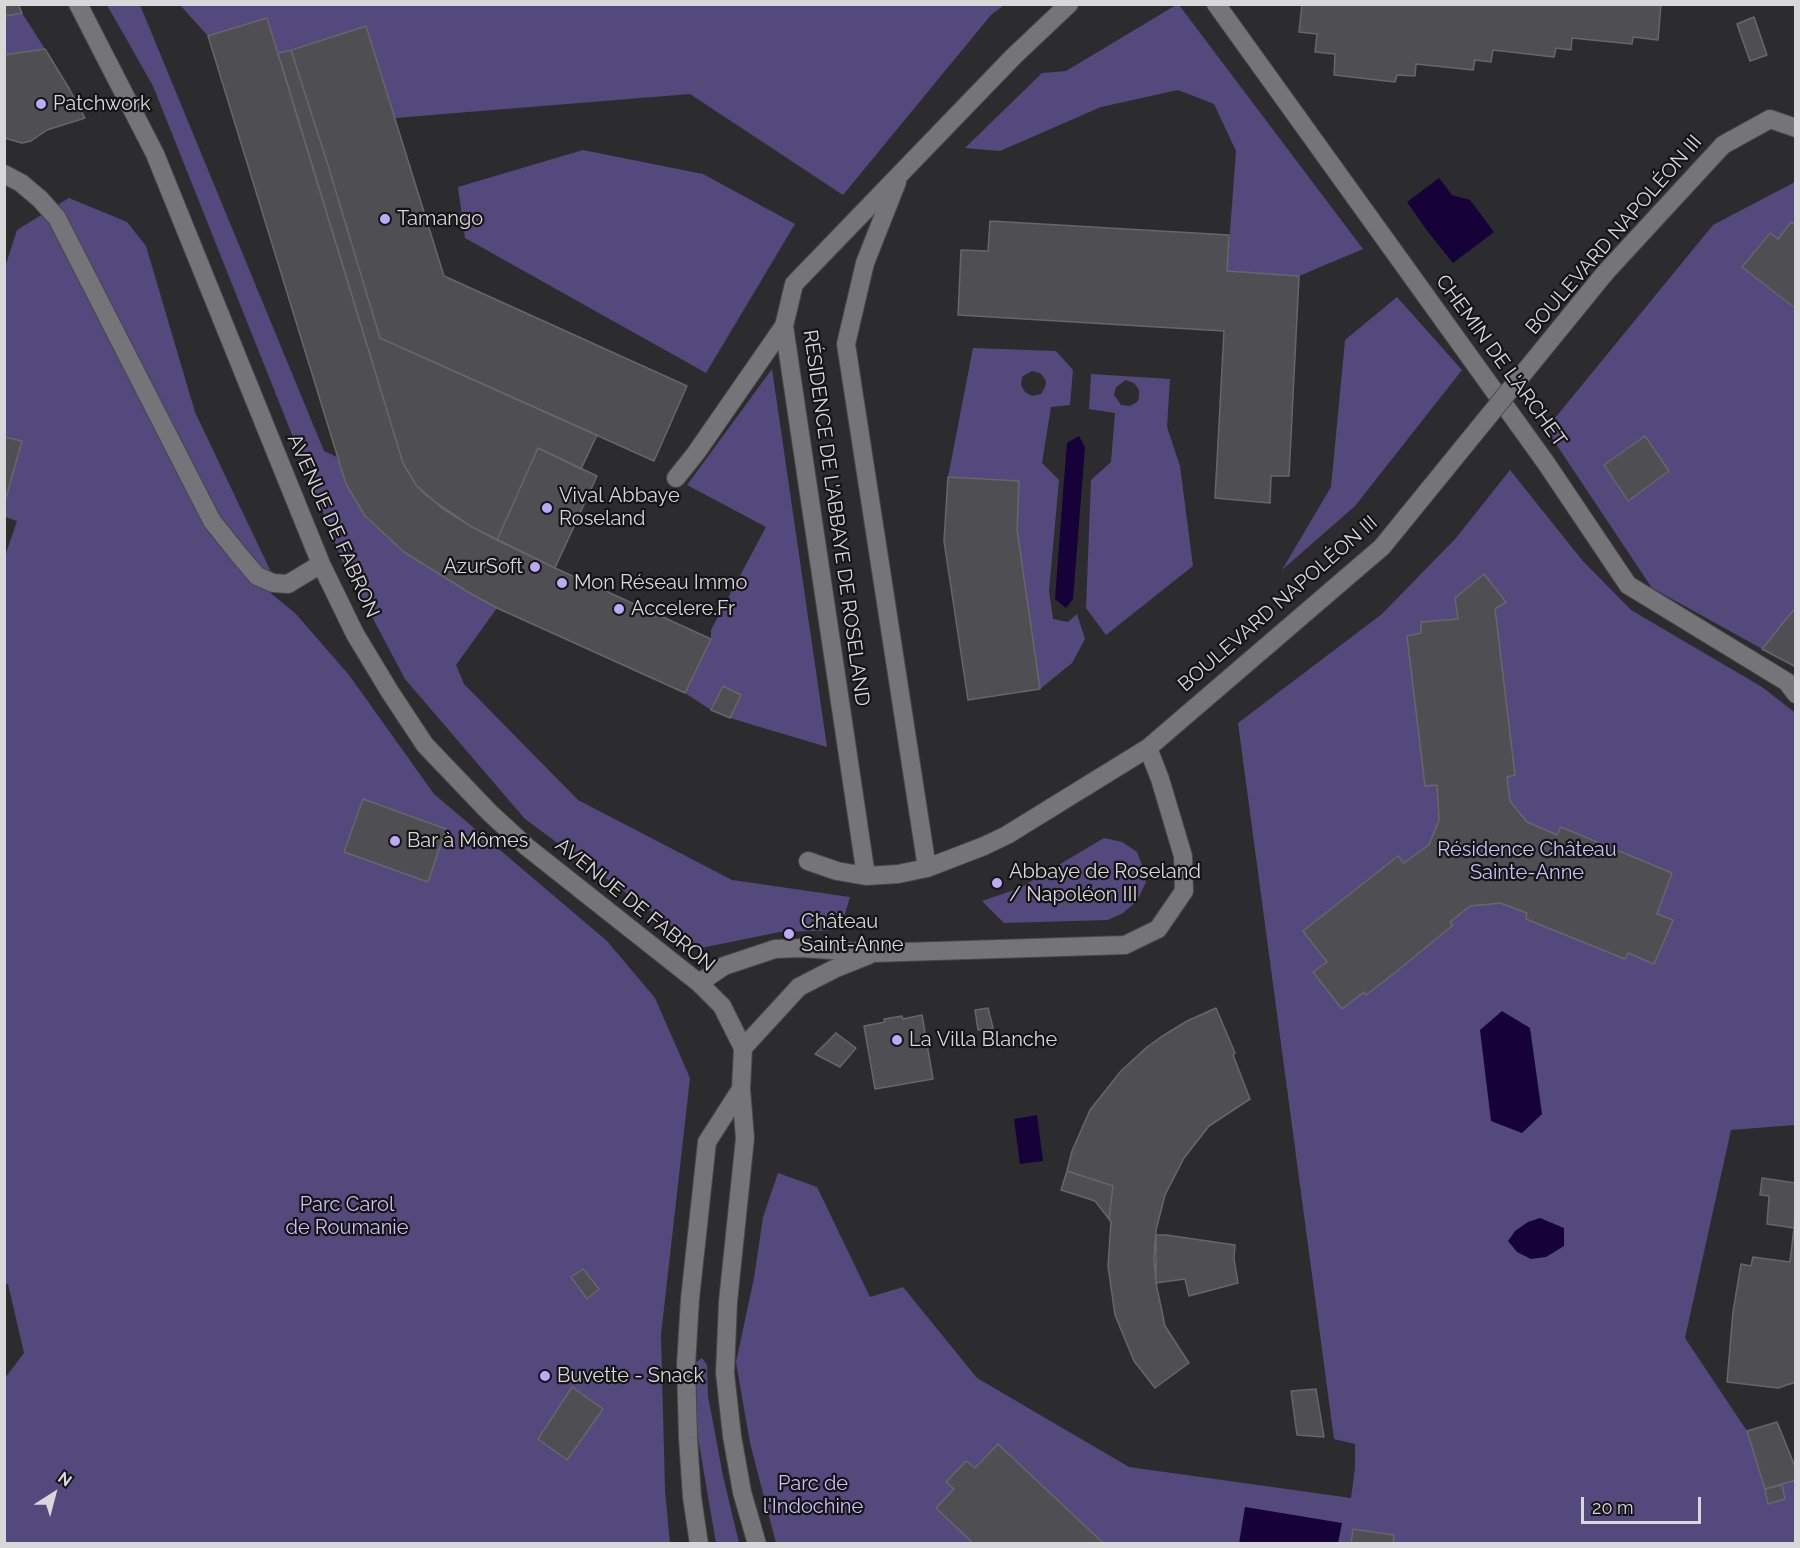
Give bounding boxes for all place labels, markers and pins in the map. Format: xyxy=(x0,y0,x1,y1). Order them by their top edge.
place label: Patchwork xyxy=(53,92,150,116)
marker: Patchwork xyxy=(34,97,48,111)
place label: Tamango xyxy=(397,207,483,231)
marker: Tamango xyxy=(378,212,392,226)
place label: Vival Abbaye Roseland xyxy=(559,484,680,531)
marker: Vival Abbaye Roseland xyxy=(540,501,554,515)
place label: AzurSoft xyxy=(444,555,523,579)
marker: AzurSoft xyxy=(528,560,542,574)
place label: Mon Réseau Immo xyxy=(574,571,747,595)
marker: Mon Réseau Immo xyxy=(555,576,569,590)
place label: Accelere.Fr xyxy=(631,597,735,621)
marker: Accelere.Fr xyxy=(612,602,626,616)
place label: Bar à Mômes xyxy=(407,829,528,853)
marker: Bar à Mômes xyxy=(388,834,402,848)
place label: Abbaye de Roseland / Napoléon III xyxy=(1009,860,1201,907)
marker: Abbaye de Roseland / Napoléon III xyxy=(990,876,1004,890)
place label: Château Saint-Anne xyxy=(801,910,904,957)
marker: Château Saint-Anne xyxy=(782,927,796,941)
place label: La Villa Blanche xyxy=(909,1028,1057,1052)
marker: La Villa Blanche xyxy=(890,1033,904,1047)
place label: Buvette - Snack xyxy=(557,1364,704,1388)
marker: Buvette - Snack xyxy=(538,1369,552,1383)

